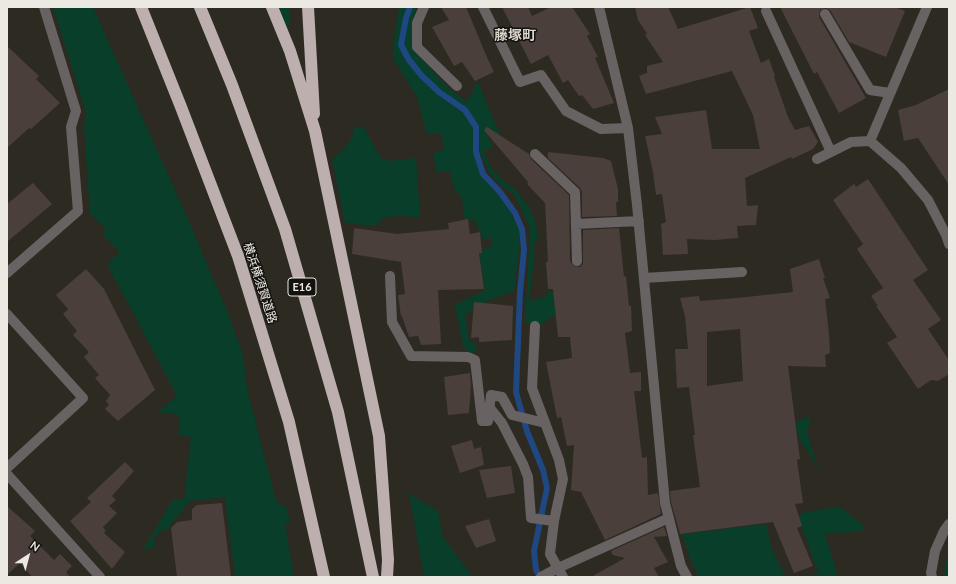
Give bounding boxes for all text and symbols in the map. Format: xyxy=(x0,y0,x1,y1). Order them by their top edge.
district label: 藤塚町 xyxy=(494,27,536,43)
street label: 横浜横須賀道路 xyxy=(240,241,280,325)
road number: E16 xyxy=(288,278,316,296)
north arrow xyxy=(8,536,48,576)
text: N xyxy=(28,538,43,554)

